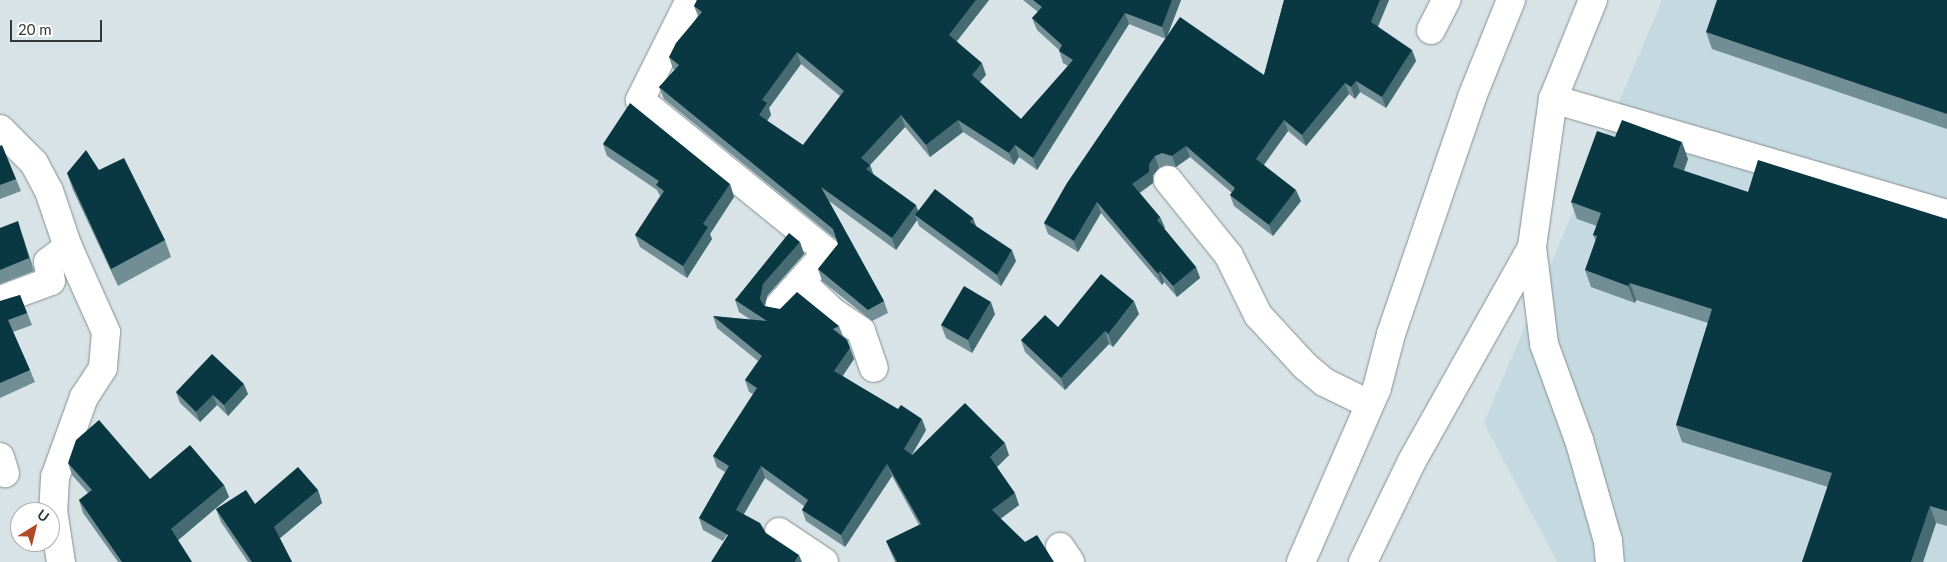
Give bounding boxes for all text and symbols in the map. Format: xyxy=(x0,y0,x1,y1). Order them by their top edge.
scale bar xyxy=(12,10,105,42)
text: 20 m xyxy=(18,20,52,38)
north arrow xyxy=(10,502,60,552)
text: U xyxy=(34,505,53,525)

